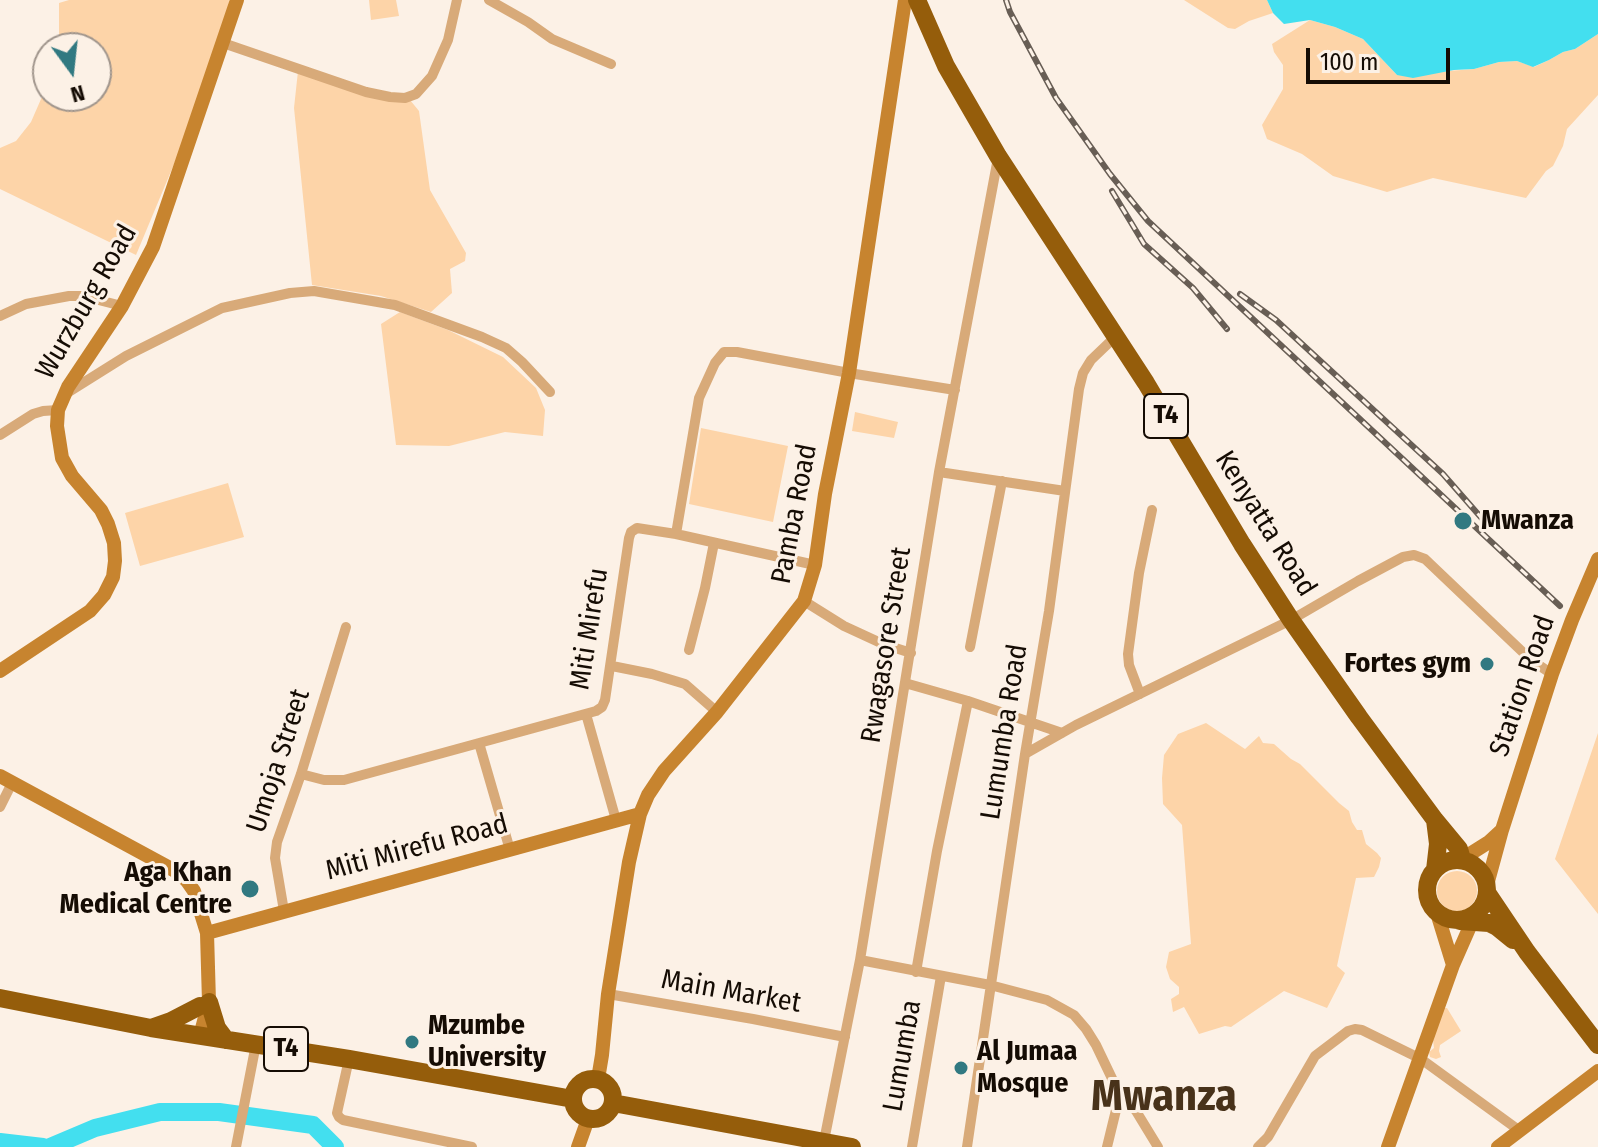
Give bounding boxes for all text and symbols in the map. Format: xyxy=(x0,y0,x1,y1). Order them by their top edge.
north arrow xyxy=(32,32,112,112)
scale bar xyxy=(1310,32,1454,82)
text: 100 m xyxy=(1320,48,1378,76)
text: N xyxy=(68,79,88,108)
street label: Wurzburg Road xyxy=(29,219,145,385)
road number: T4 xyxy=(1144,394,1188,438)
street label: Pamba Road xyxy=(765,441,825,587)
street label: Kenyatta Road xyxy=(1207,445,1323,603)
place label: Mwanza xyxy=(1481,504,1574,538)
marker: Mwanza xyxy=(1452,510,1474,532)
street label: Rwagasore Street xyxy=(855,545,919,745)
street label: Miti Mirefu xyxy=(564,566,616,692)
street label: Station Road xyxy=(1483,611,1563,761)
street label: Lumumba Road xyxy=(975,642,1035,822)
place label: Fortes gym xyxy=(1344,647,1471,681)
marker: Fortes gym xyxy=(1478,655,1496,673)
street label: Umoja Street xyxy=(240,685,318,837)
street label: Miti Mirefu Road xyxy=(322,808,512,888)
place label: Aga Khan Medical Centre xyxy=(60,856,232,922)
marker: Aga Khan Medical Centre xyxy=(239,878,261,900)
street label: Main Market xyxy=(659,963,803,1021)
street label: Lumumba xyxy=(877,998,929,1114)
place label: Mzumbe University xyxy=(428,1009,546,1075)
road number: T4 xyxy=(264,1027,308,1071)
marker: Mzumbe University xyxy=(403,1033,421,1051)
place label: Al Jumaa Mosque xyxy=(977,1035,1077,1101)
marker: Al Jumaa Mosque xyxy=(952,1059,970,1077)
district label: Mwanza xyxy=(1091,1072,1237,1124)

